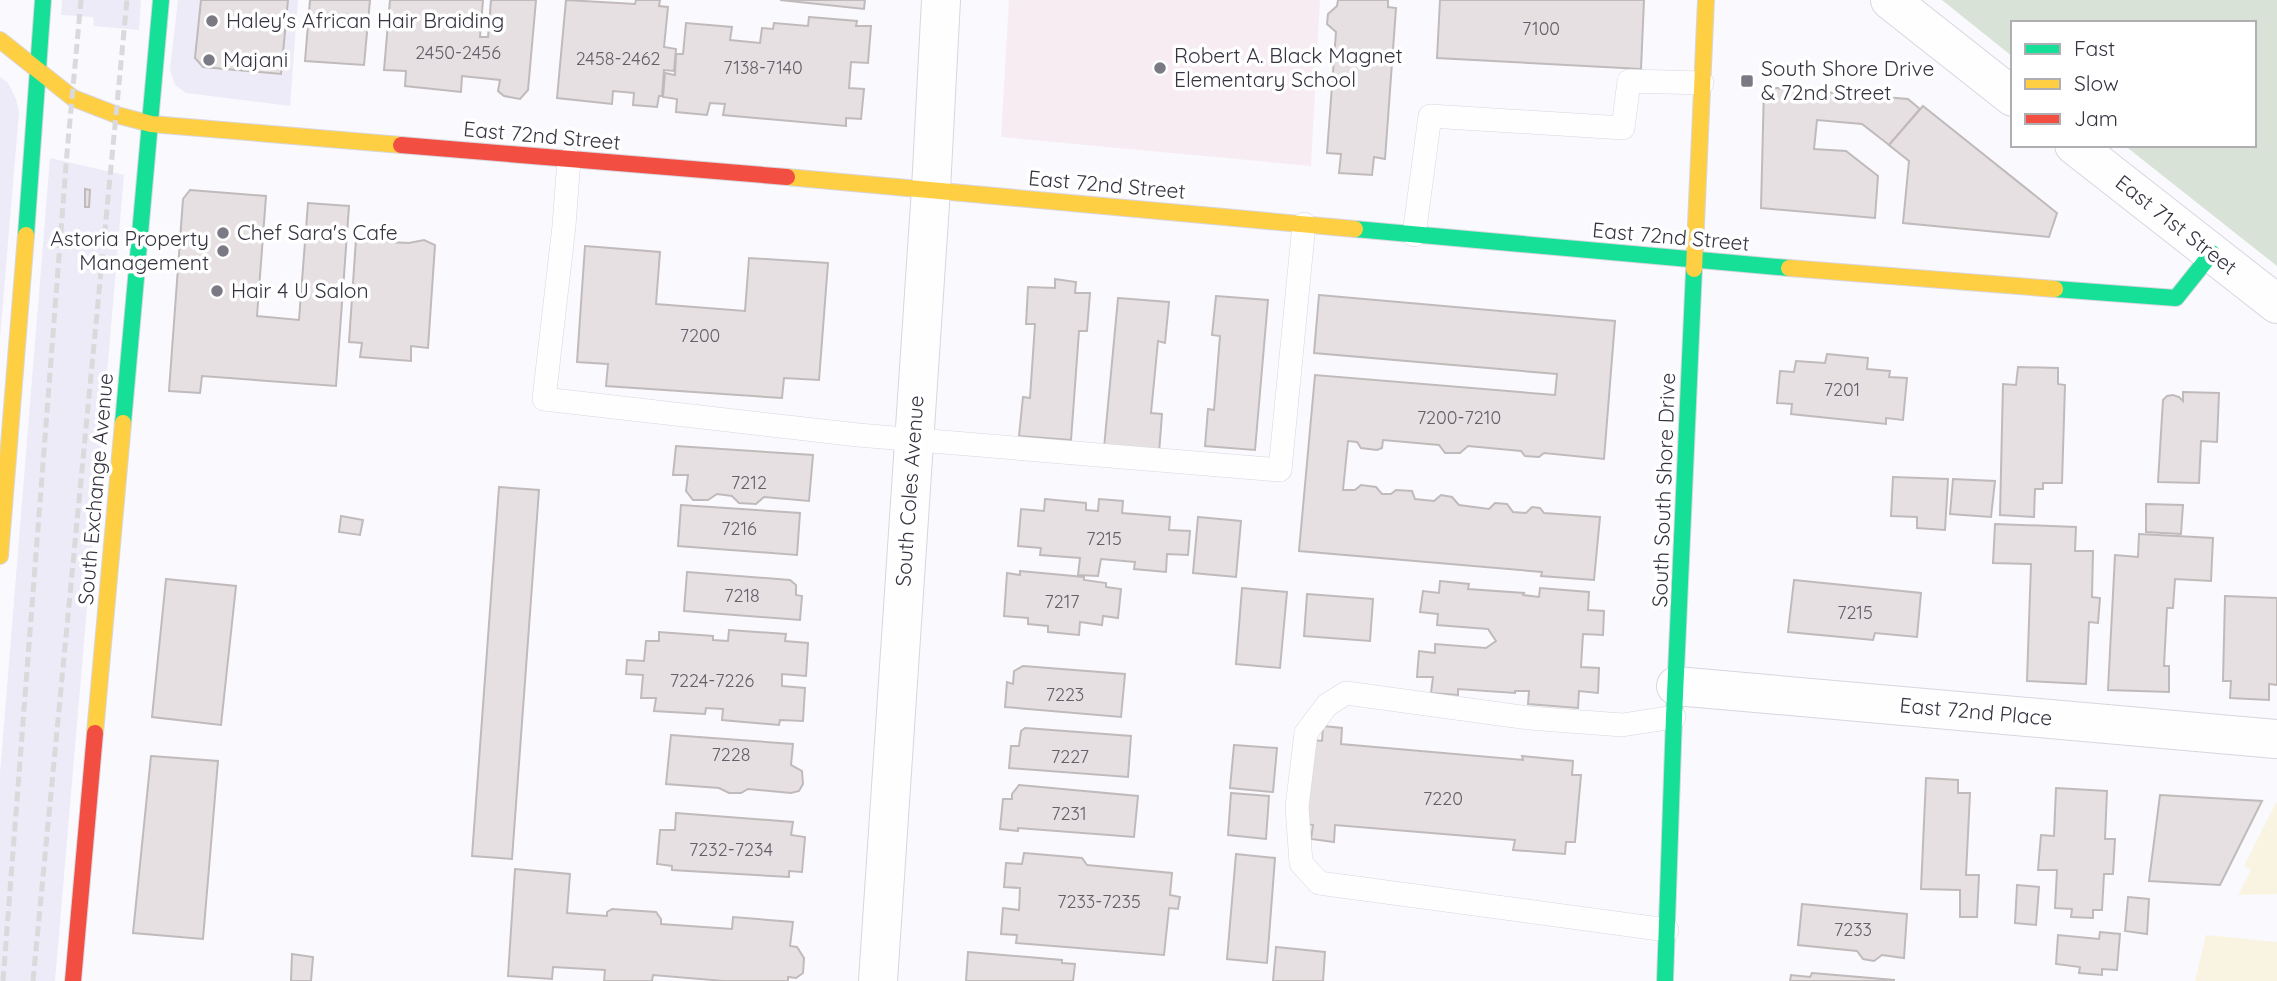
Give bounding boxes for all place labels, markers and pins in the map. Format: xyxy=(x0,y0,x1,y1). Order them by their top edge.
place label: Haley's African Hair Braiding xyxy=(226,7,504,33)
marker: Haley's African Hair Braiding xyxy=(204,13,220,29)
place label: Robert A. Black Magnet Elementary School xyxy=(1174,42,1403,92)
place label: Majani xyxy=(223,46,288,72)
marker: Majani xyxy=(201,52,217,68)
place label: South Shore Drive & 72nd Street xyxy=(1761,55,1934,105)
marker: Robert A. Black Magnet Elementary School xyxy=(1152,60,1168,76)
marker: South Shore Drive & 72nd Street xyxy=(1739,73,1755,89)
place label: Chef Sara's Cafe xyxy=(237,219,398,245)
place label: Astoria Property Management xyxy=(50,225,209,275)
marker: Chef Sara's Cafe xyxy=(215,225,231,241)
marker: Astoria Property Management xyxy=(215,243,231,259)
place label: Hair 4 U Salon xyxy=(231,277,369,303)
marker: Hair 4 U Salon xyxy=(209,283,225,299)

